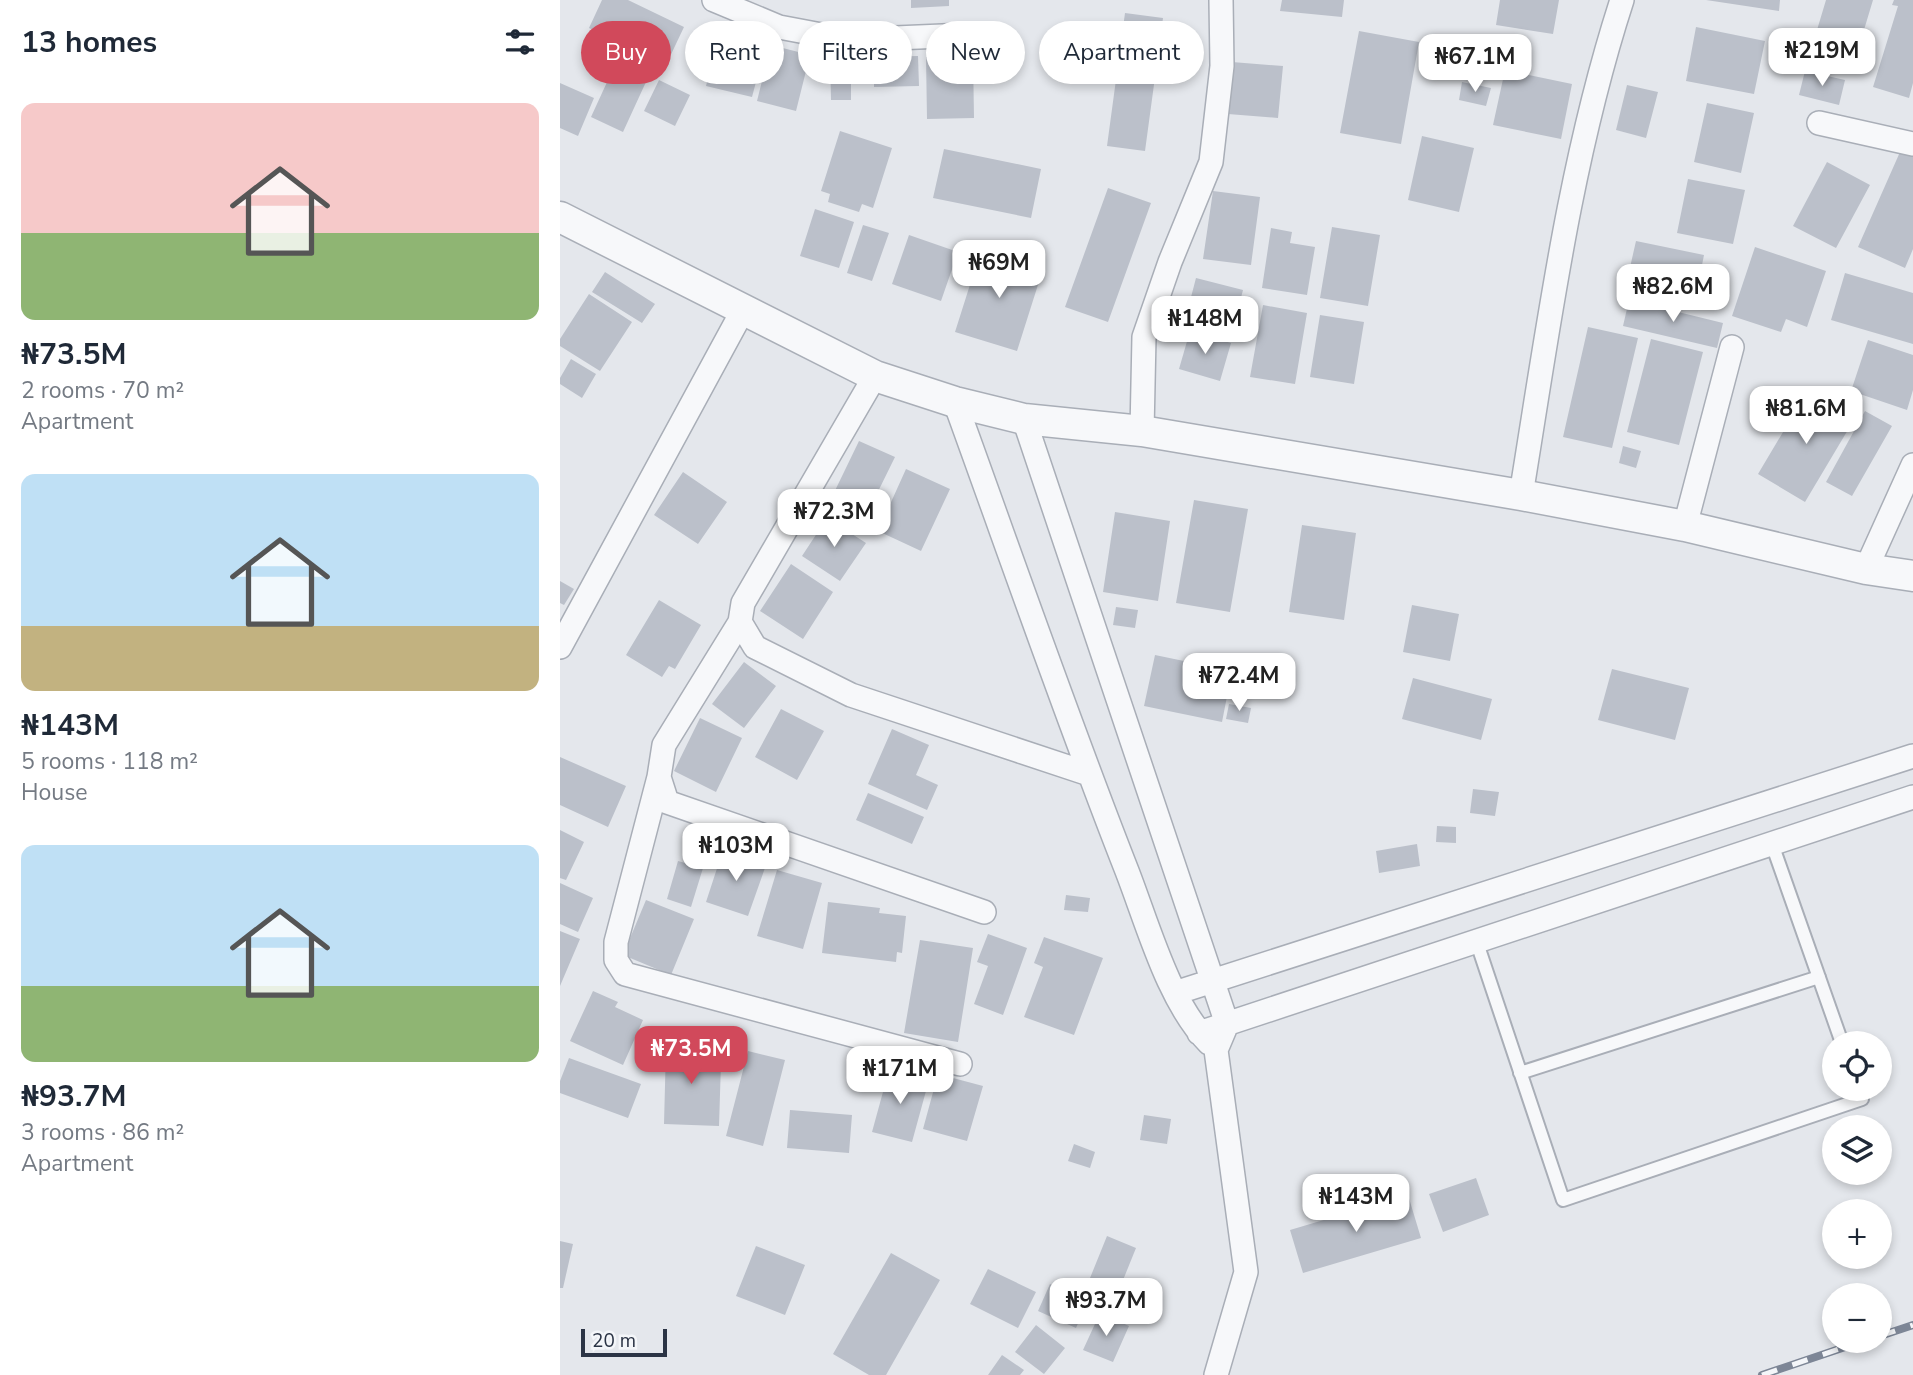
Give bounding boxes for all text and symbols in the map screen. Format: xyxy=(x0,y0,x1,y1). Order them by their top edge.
chip: Buy xyxy=(581,21,671,84)
chip: Rent xyxy=(685,21,784,84)
chip: Filters xyxy=(798,21,912,84)
chip: New xyxy=(926,21,1025,84)
chip: Apartment xyxy=(1039,21,1204,84)
text: 13 homes xyxy=(21,22,157,63)
icon: filters xyxy=(501,23,539,61)
pin: ₦219M xyxy=(1773,28,1871,88)
pin: ₦67.1M xyxy=(1418,34,1532,94)
text: ₦219M xyxy=(1784,35,1860,66)
text: ₦67.1M xyxy=(1435,41,1515,72)
icon: home xyxy=(217,148,343,274)
pin: ₦69M xyxy=(958,240,1040,300)
text: ₦69M xyxy=(968,247,1030,278)
pin: ₦82.6M xyxy=(1616,264,1730,324)
text: ₦82.6M xyxy=(1633,271,1713,302)
pin: ₦148M xyxy=(1156,296,1254,356)
text: ₦148M xyxy=(1167,303,1243,334)
text: ₦73.5M xyxy=(21,334,126,375)
text: 2 rooms · 70 m² xyxy=(21,375,184,406)
pin: ₦81.6M xyxy=(1749,386,1863,446)
text: ₦81.6M xyxy=(1766,393,1846,424)
text: Apartment xyxy=(21,406,133,437)
pin: ₦72.3M xyxy=(777,490,891,549)
text: ₦72.3M xyxy=(794,496,874,527)
icon: home xyxy=(217,519,343,645)
pin: ₦72.4M xyxy=(1182,654,1296,713)
text: ₦72.4M xyxy=(1199,660,1279,691)
text: ₦143M xyxy=(21,705,119,746)
text: 5 rooms · 118 m² xyxy=(21,746,198,777)
text: House xyxy=(21,777,88,808)
pin: ₦103M xyxy=(687,824,785,883)
text: ₦103M xyxy=(698,830,774,861)
icon: home xyxy=(217,890,343,1016)
pin: ₦73.5M xyxy=(634,1026,748,1086)
map controls xyxy=(1822,1031,1892,1353)
button: locate xyxy=(1822,1031,1892,1101)
text: ₦73.5M xyxy=(651,1033,731,1064)
pin: ₦171M xyxy=(851,1046,949,1106)
text: ₦171M xyxy=(862,1053,938,1084)
text: ₦93.7M xyxy=(21,1076,126,1117)
button: layers xyxy=(1822,1115,1892,1185)
text: 3 rooms · 86 m² xyxy=(21,1117,184,1148)
text: Apartment xyxy=(21,1148,133,1179)
pin: ₦143M xyxy=(1307,1174,1405,1234)
text: ₦143M xyxy=(1318,1181,1394,1212)
button: + xyxy=(1822,1199,1892,1269)
pin: ₦93.7M xyxy=(1049,1278,1163,1338)
button: − xyxy=(1822,1283,1892,1353)
text: ₦93.7M xyxy=(1066,1285,1146,1316)
scale bar xyxy=(581,1326,667,1358)
text: 20 m xyxy=(592,1328,636,1354)

